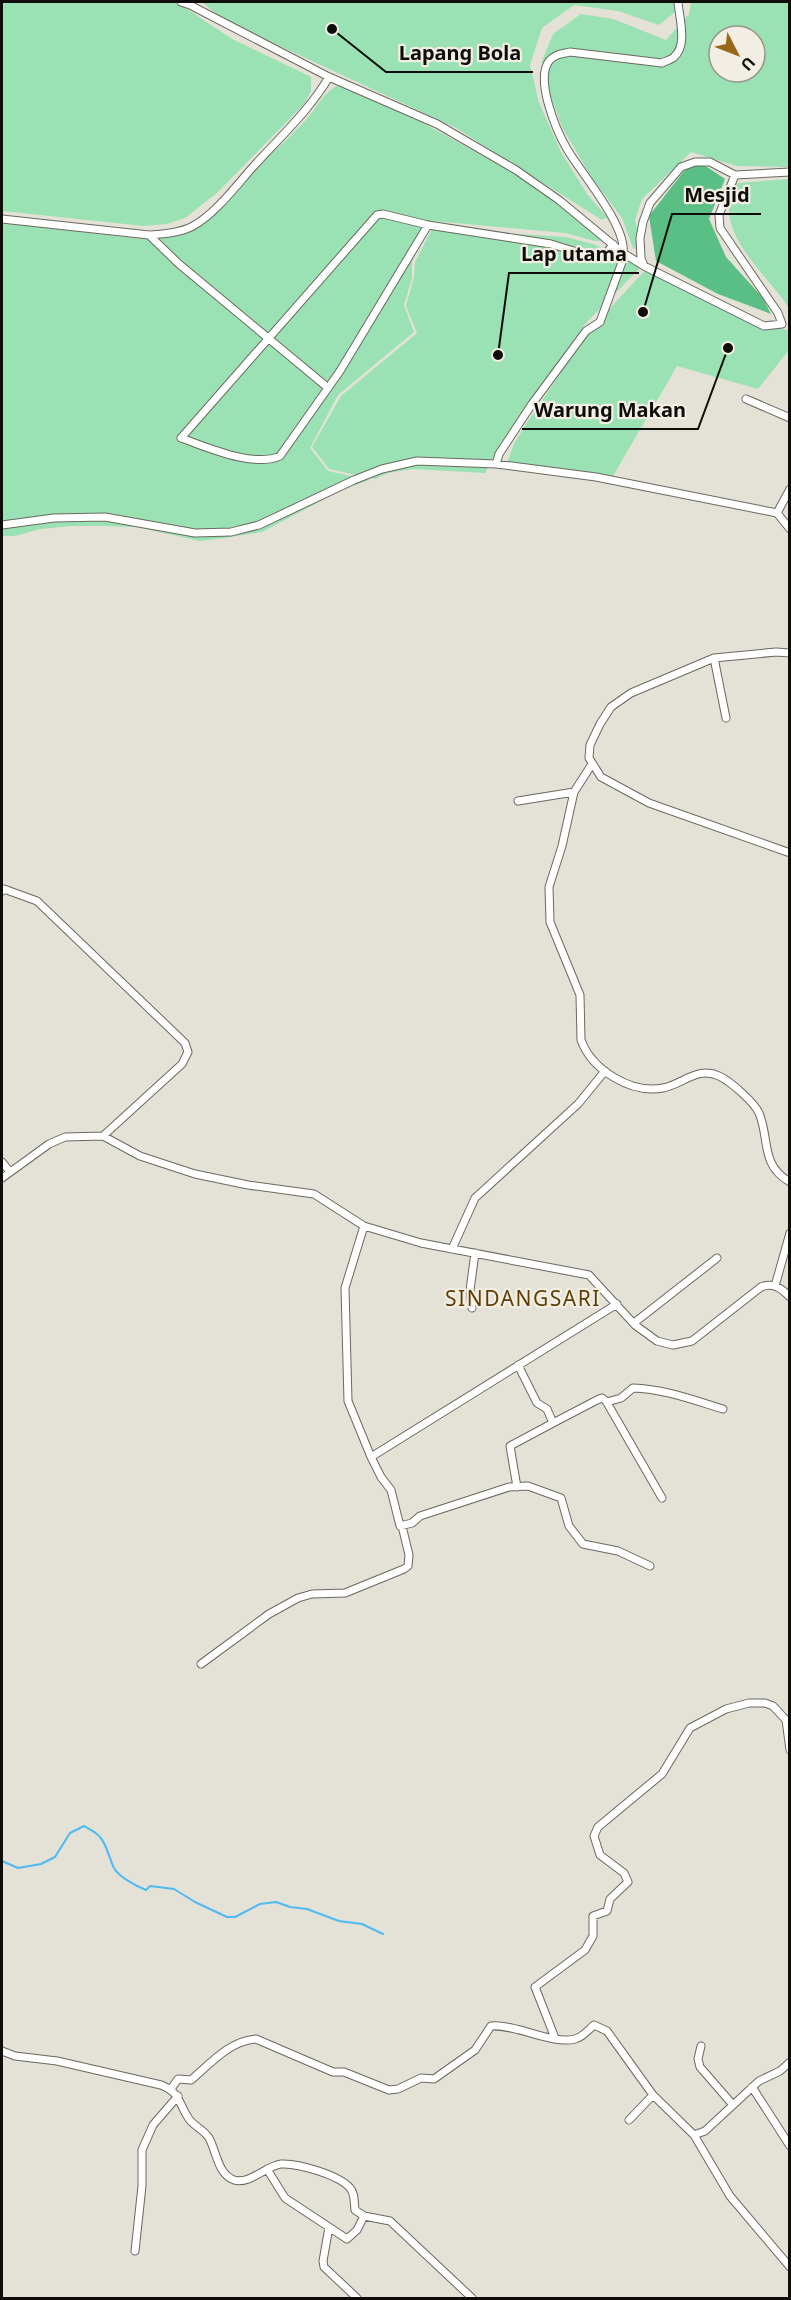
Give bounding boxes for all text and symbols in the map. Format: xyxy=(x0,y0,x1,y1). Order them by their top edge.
north arrow xyxy=(707,24,767,84)
callout: Lapang Bola xyxy=(386,34,533,72)
text: Lapang Bola xyxy=(399,39,521,66)
text: U xyxy=(736,52,760,76)
callout: Mesjid xyxy=(672,176,761,214)
text: Mesjid xyxy=(684,181,750,208)
callout: Lap utama xyxy=(509,235,639,273)
text: Lap utama xyxy=(521,240,627,267)
callout: Warung Makan xyxy=(522,391,698,429)
text: Warung Makan xyxy=(534,396,686,423)
district label: SINDANGSARI xyxy=(445,1284,601,1312)

